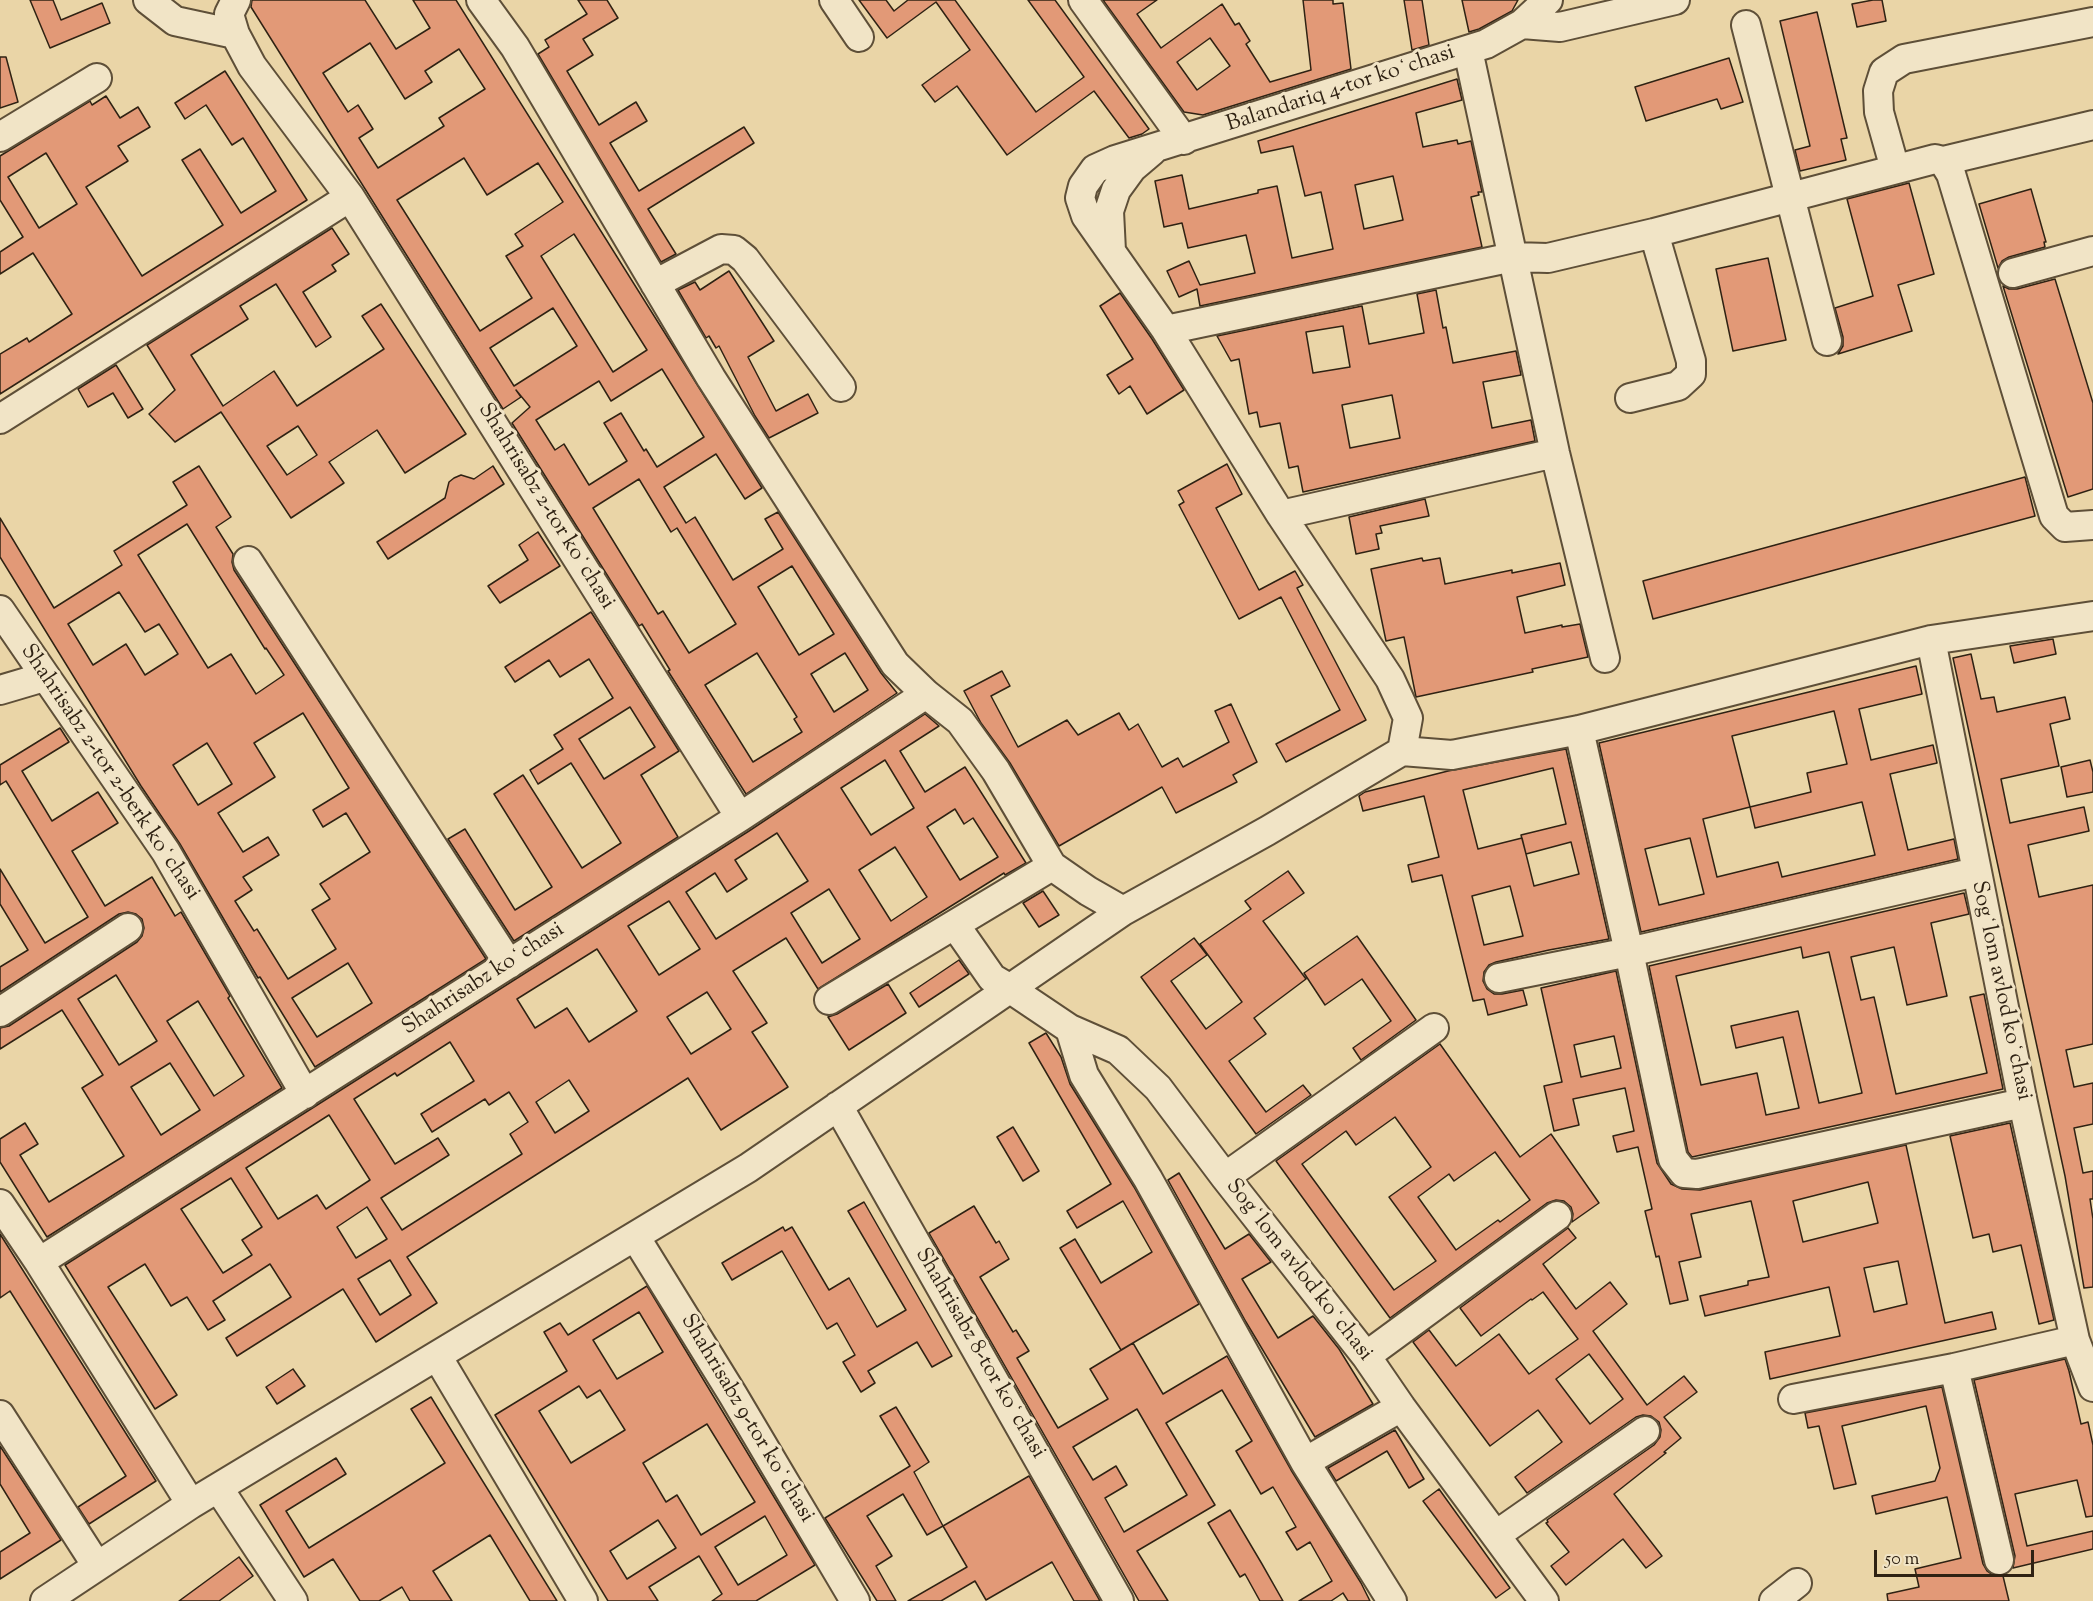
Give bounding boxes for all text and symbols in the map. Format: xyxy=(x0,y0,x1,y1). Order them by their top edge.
street label: Balandariq 4-tor koʻchasi xyxy=(1224,41,1458,139)
street label: Shahrisabz 2-tor koʻchasi xyxy=(471,399,619,615)
street label: Shahrisabz 2-tor 2-berk koʻchasi xyxy=(13,640,205,906)
street label: Sogʻlom avlod koʻchasi xyxy=(1964,879,2036,1103)
street label: Shahrisabz koʻchasi xyxy=(398,918,570,1042)
street label: Sogʻlom avlod koʻchasi xyxy=(1219,1175,1377,1367)
street label: Shahrisabz 8-tor koʻchasi xyxy=(908,1244,1050,1464)
street label: Shahrisabz 9-tor koʻchasi xyxy=(673,1310,819,1528)
scale bar xyxy=(1877,1538,2038,1576)
text: 50 m xyxy=(1885,1547,1919,1573)

